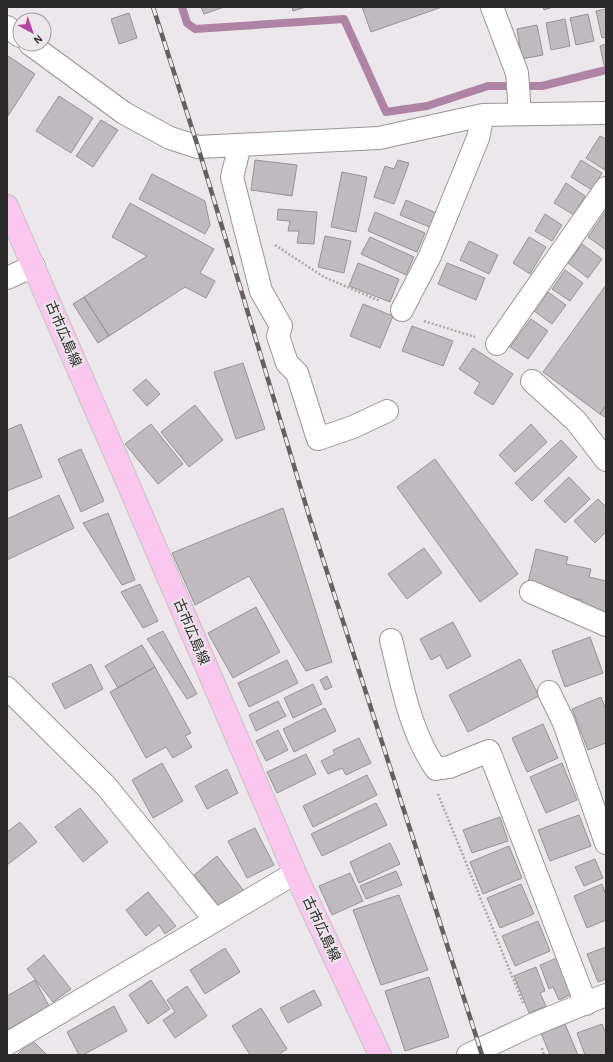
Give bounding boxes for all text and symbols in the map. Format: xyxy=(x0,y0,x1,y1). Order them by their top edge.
north arrow xyxy=(12,12,52,52)
text: N xyxy=(32,33,45,46)
street label: 古市広島線 xyxy=(43,299,84,369)
street label: 古市広島線 xyxy=(171,597,212,667)
street label: 古市広島線 xyxy=(300,894,343,964)

